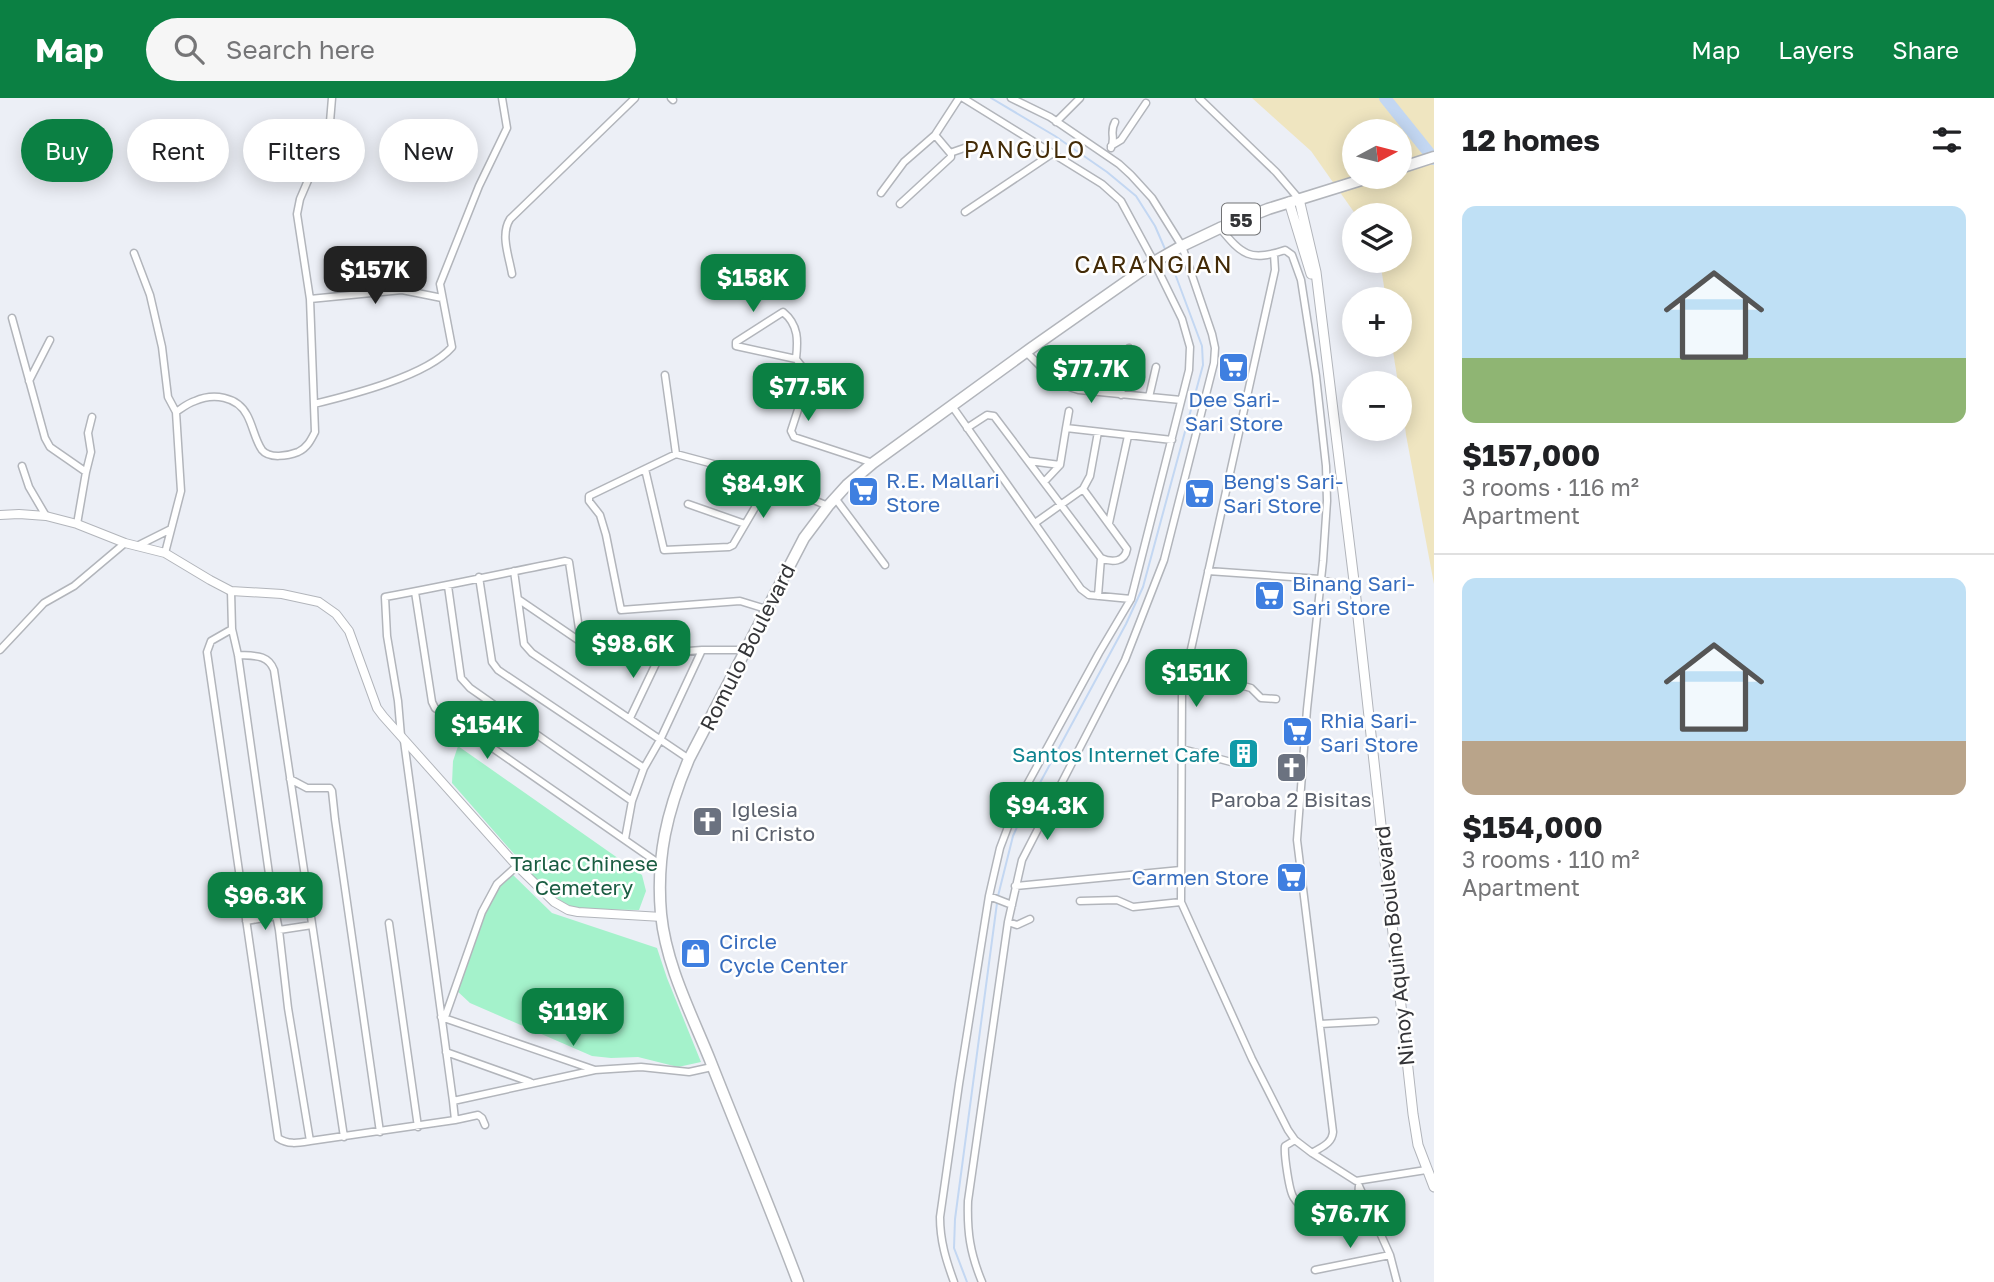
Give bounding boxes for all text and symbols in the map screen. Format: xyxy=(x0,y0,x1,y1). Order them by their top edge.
search box xyxy=(146,18,636,81)
text: Map xyxy=(35,30,104,69)
icon: search xyxy=(170,30,208,68)
text: Search here xyxy=(226,34,375,65)
text: Map xyxy=(1691,35,1740,64)
text: Layers xyxy=(1778,35,1854,64)
text: Share xyxy=(1892,35,1959,64)
chip: Buy xyxy=(21,119,113,182)
chip: Rent xyxy=(127,119,229,182)
chip: Filters xyxy=(243,119,365,182)
chip: New xyxy=(379,119,478,182)
north arrow xyxy=(1342,119,1412,189)
map controls xyxy=(1342,119,1412,441)
icon: filters xyxy=(1928,121,1966,159)
text: 12 homes xyxy=(1462,122,1600,158)
district label: PANGULO xyxy=(964,135,1086,163)
road number: 55 xyxy=(1222,203,1260,234)
button: layers xyxy=(1342,203,1412,273)
pin: $157K xyxy=(326,246,424,306)
district label: CARANGIAN xyxy=(1074,249,1234,278)
icon: home xyxy=(1651,252,1777,378)
pin: $158K xyxy=(704,254,802,314)
text: $157K xyxy=(340,255,410,283)
text: $158K xyxy=(717,263,789,291)
button: + xyxy=(1342,287,1412,357)
pin: $77.7K xyxy=(1034,345,1148,405)
supermarket icon: Dee Sari- Sari Store xyxy=(1217,350,1251,384)
text: $77.7K xyxy=(1052,354,1130,382)
pin: $77.5K xyxy=(751,364,865,423)
button: − xyxy=(1342,371,1412,441)
text: $77.5K xyxy=(769,372,847,400)
place label: Dee Sari- Sari Store xyxy=(1185,386,1283,436)
text: $157,000 xyxy=(1462,437,1600,473)
pin: $84.9K xyxy=(706,460,820,520)
place label: R.E. Mallari Store xyxy=(886,467,1000,517)
place label: Beng's Sari- Sari Store xyxy=(1223,468,1343,518)
text: $84.9K xyxy=(721,469,805,497)
text: 3 rooms · 116 m² xyxy=(1462,473,1639,501)
supermarket icon: R.E. Mallari Store xyxy=(846,475,880,509)
supermarket icon: Beng's Sari- Sari Store xyxy=(1183,476,1217,510)
text: Apartment xyxy=(1462,501,1580,529)
street label: Romulo Boulevard xyxy=(694,559,800,735)
place label: Binang Sari- Sari Store xyxy=(1292,570,1415,620)
supermarket icon: Binang Sari- Sari Store xyxy=(1252,578,1286,612)
pin: $98.6K xyxy=(576,620,690,680)
icon: home xyxy=(1651,624,1777,750)
text: $98.6K xyxy=(591,629,675,657)
pin: $151K xyxy=(1147,650,1245,709)
text: $151K xyxy=(1161,658,1231,686)
pin: $154K xyxy=(438,702,536,761)
place label: Rhia Sari- Sari Store xyxy=(1320,707,1419,757)
text: $154K xyxy=(451,710,523,738)
supermarket icon: Rhia Sari- Sari Store xyxy=(1280,715,1314,749)
building icon: Santos Internet Cafe xyxy=(1226,737,1260,771)
place label: Santos Internet Cafe xyxy=(1012,741,1220,767)
church icon: Paroba 2 Bisitas xyxy=(1274,750,1308,784)
pin: $94.3K xyxy=(990,782,1104,842)
place label: Paroba 2 Bisitas xyxy=(1210,786,1372,812)
text: $94.3K xyxy=(1006,791,1088,819)
place label: Iglesia ni Cristo xyxy=(731,796,815,846)
church icon: Iglesia ni Cristo xyxy=(691,804,725,838)
text: $154,000 xyxy=(1462,809,1603,845)
street label: Ninoy Aquino Boulevard xyxy=(1368,825,1420,1067)
text: 3 rooms · 110 m² xyxy=(1462,845,1639,873)
park label: Tarlac Chinese Cemetery xyxy=(510,850,658,900)
supermarket icon: Carmen Store xyxy=(1275,860,1309,894)
place label: Carmen Store xyxy=(1132,864,1269,890)
pin: $96.3K xyxy=(208,872,322,932)
text: Apartment xyxy=(1462,873,1580,901)
text: $96.3K xyxy=(224,881,306,909)
place label: Circle Cycle Center xyxy=(719,928,848,978)
shop icon: Circle Cycle Center xyxy=(679,936,713,970)
pin: $119K xyxy=(524,988,622,1048)
text: $119K xyxy=(538,997,608,1025)
pin: $76.7K xyxy=(1293,1190,1407,1250)
text: $76.7K xyxy=(1310,1199,1390,1227)

